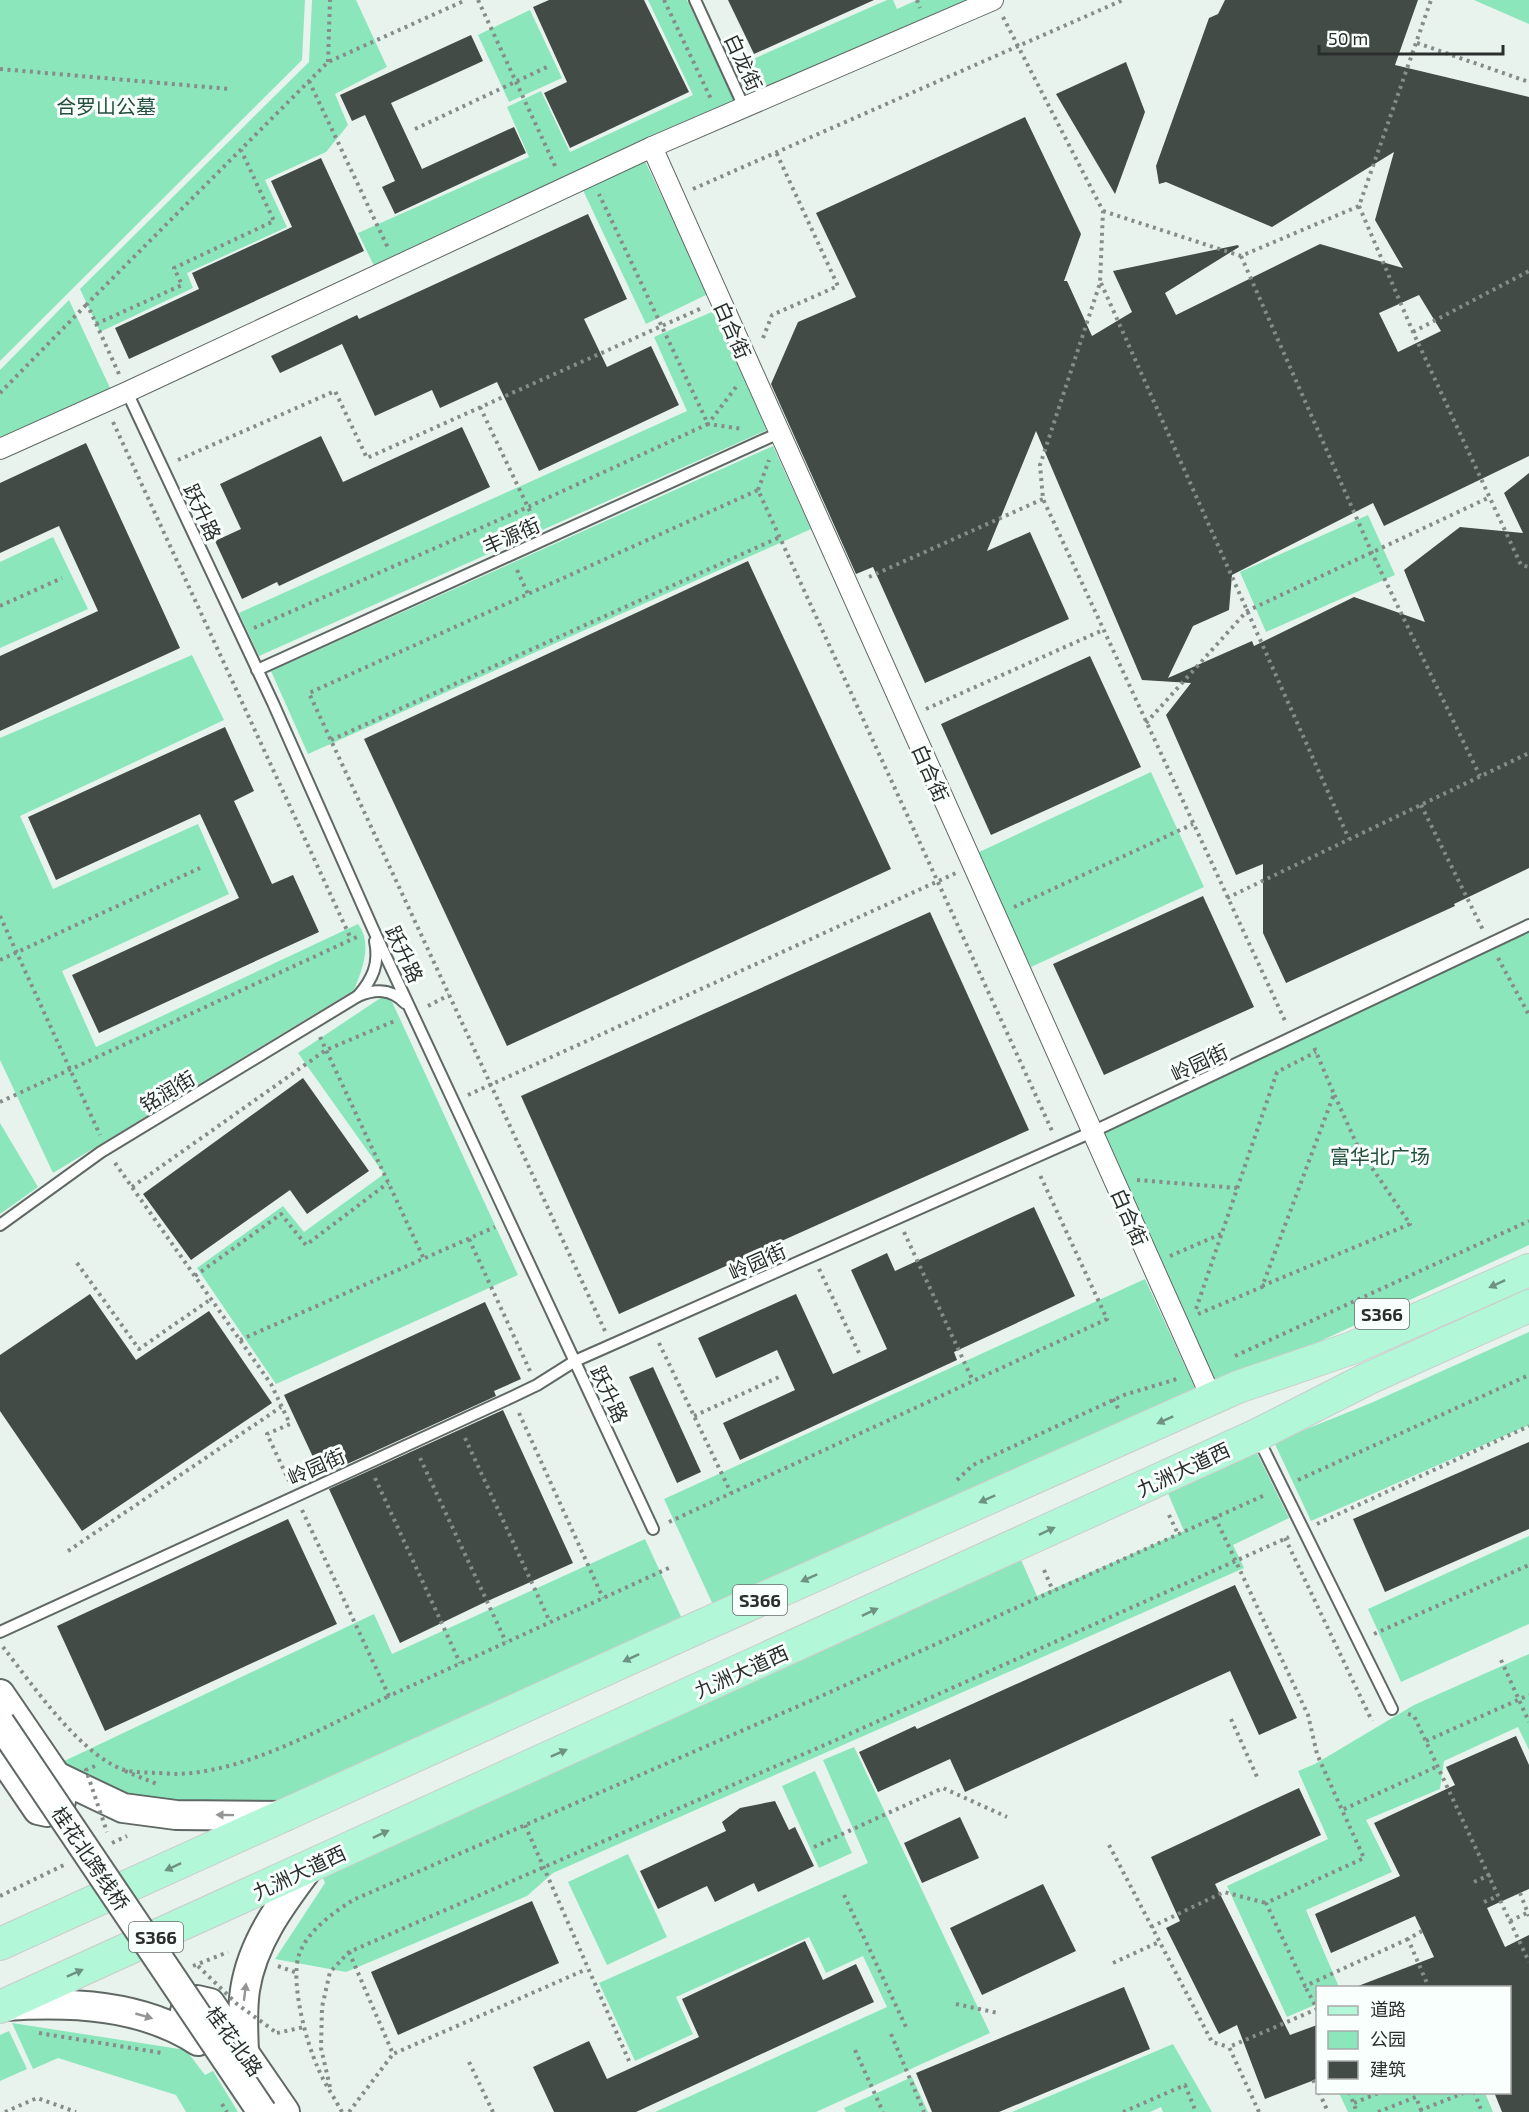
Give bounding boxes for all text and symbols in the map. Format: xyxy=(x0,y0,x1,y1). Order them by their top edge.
scale bar xyxy=(1319,18,1504,56)
text: 50 m xyxy=(1328,27,1368,49)
street label: 白龙街 xyxy=(720,30,768,94)
park label: 合罗山公墓 xyxy=(56,94,156,118)
street label: 白合街 xyxy=(710,298,756,362)
street label: 跃升路 xyxy=(179,480,227,544)
street label: 丰源街 xyxy=(479,512,543,558)
street label: 白合街 xyxy=(908,741,954,805)
street label: 跃升路 xyxy=(381,922,429,986)
street label: 岭园街 xyxy=(1167,1038,1231,1086)
street label: 铭润街 xyxy=(135,1065,199,1117)
park label: 富华北广场 xyxy=(1330,1144,1430,1168)
street label: 白合街 xyxy=(1107,1185,1153,1249)
street label: 岭园街 xyxy=(725,1238,789,1284)
one-way arrow xyxy=(1489,1280,1506,1289)
road number: S366 xyxy=(1355,1299,1409,1329)
street label: 跃升路 xyxy=(586,1362,634,1426)
one-way arrow xyxy=(1156,1415,1174,1425)
street label: 九洲大道西 xyxy=(1133,1437,1233,1501)
street label: 岭园街 xyxy=(284,1443,348,1489)
one-way arrow xyxy=(977,1494,995,1504)
one-way arrow xyxy=(1039,1526,1056,1535)
one-way arrow xyxy=(799,1573,817,1583)
road number: S366 xyxy=(733,1585,787,1615)
one-way arrow xyxy=(861,1607,879,1617)
street label: 九洲大道西 xyxy=(690,1640,792,1702)
one-way arrow xyxy=(622,1653,639,1662)
one-way arrow xyxy=(550,1749,567,1758)
street label: 桂花北跨线桥 xyxy=(47,1802,135,1914)
one-way arrow xyxy=(216,1811,235,1820)
one-way arrow xyxy=(372,1829,389,1838)
street label: 九洲大道西 xyxy=(249,1840,349,1904)
one-way arrow xyxy=(165,1862,182,1871)
road number: S366 xyxy=(129,1922,183,1952)
one-way arrow xyxy=(67,1969,84,1978)
one-way arrow xyxy=(240,1983,250,2002)
legend xyxy=(1316,1986,1511,2094)
text: 道路 xyxy=(1370,1998,1406,2020)
street label: 桂花北路 xyxy=(202,2002,268,2080)
one-way arrow xyxy=(136,2012,154,2021)
text: 公园 xyxy=(1370,2028,1406,2050)
text: 建筑 xyxy=(1370,2058,1406,2080)

